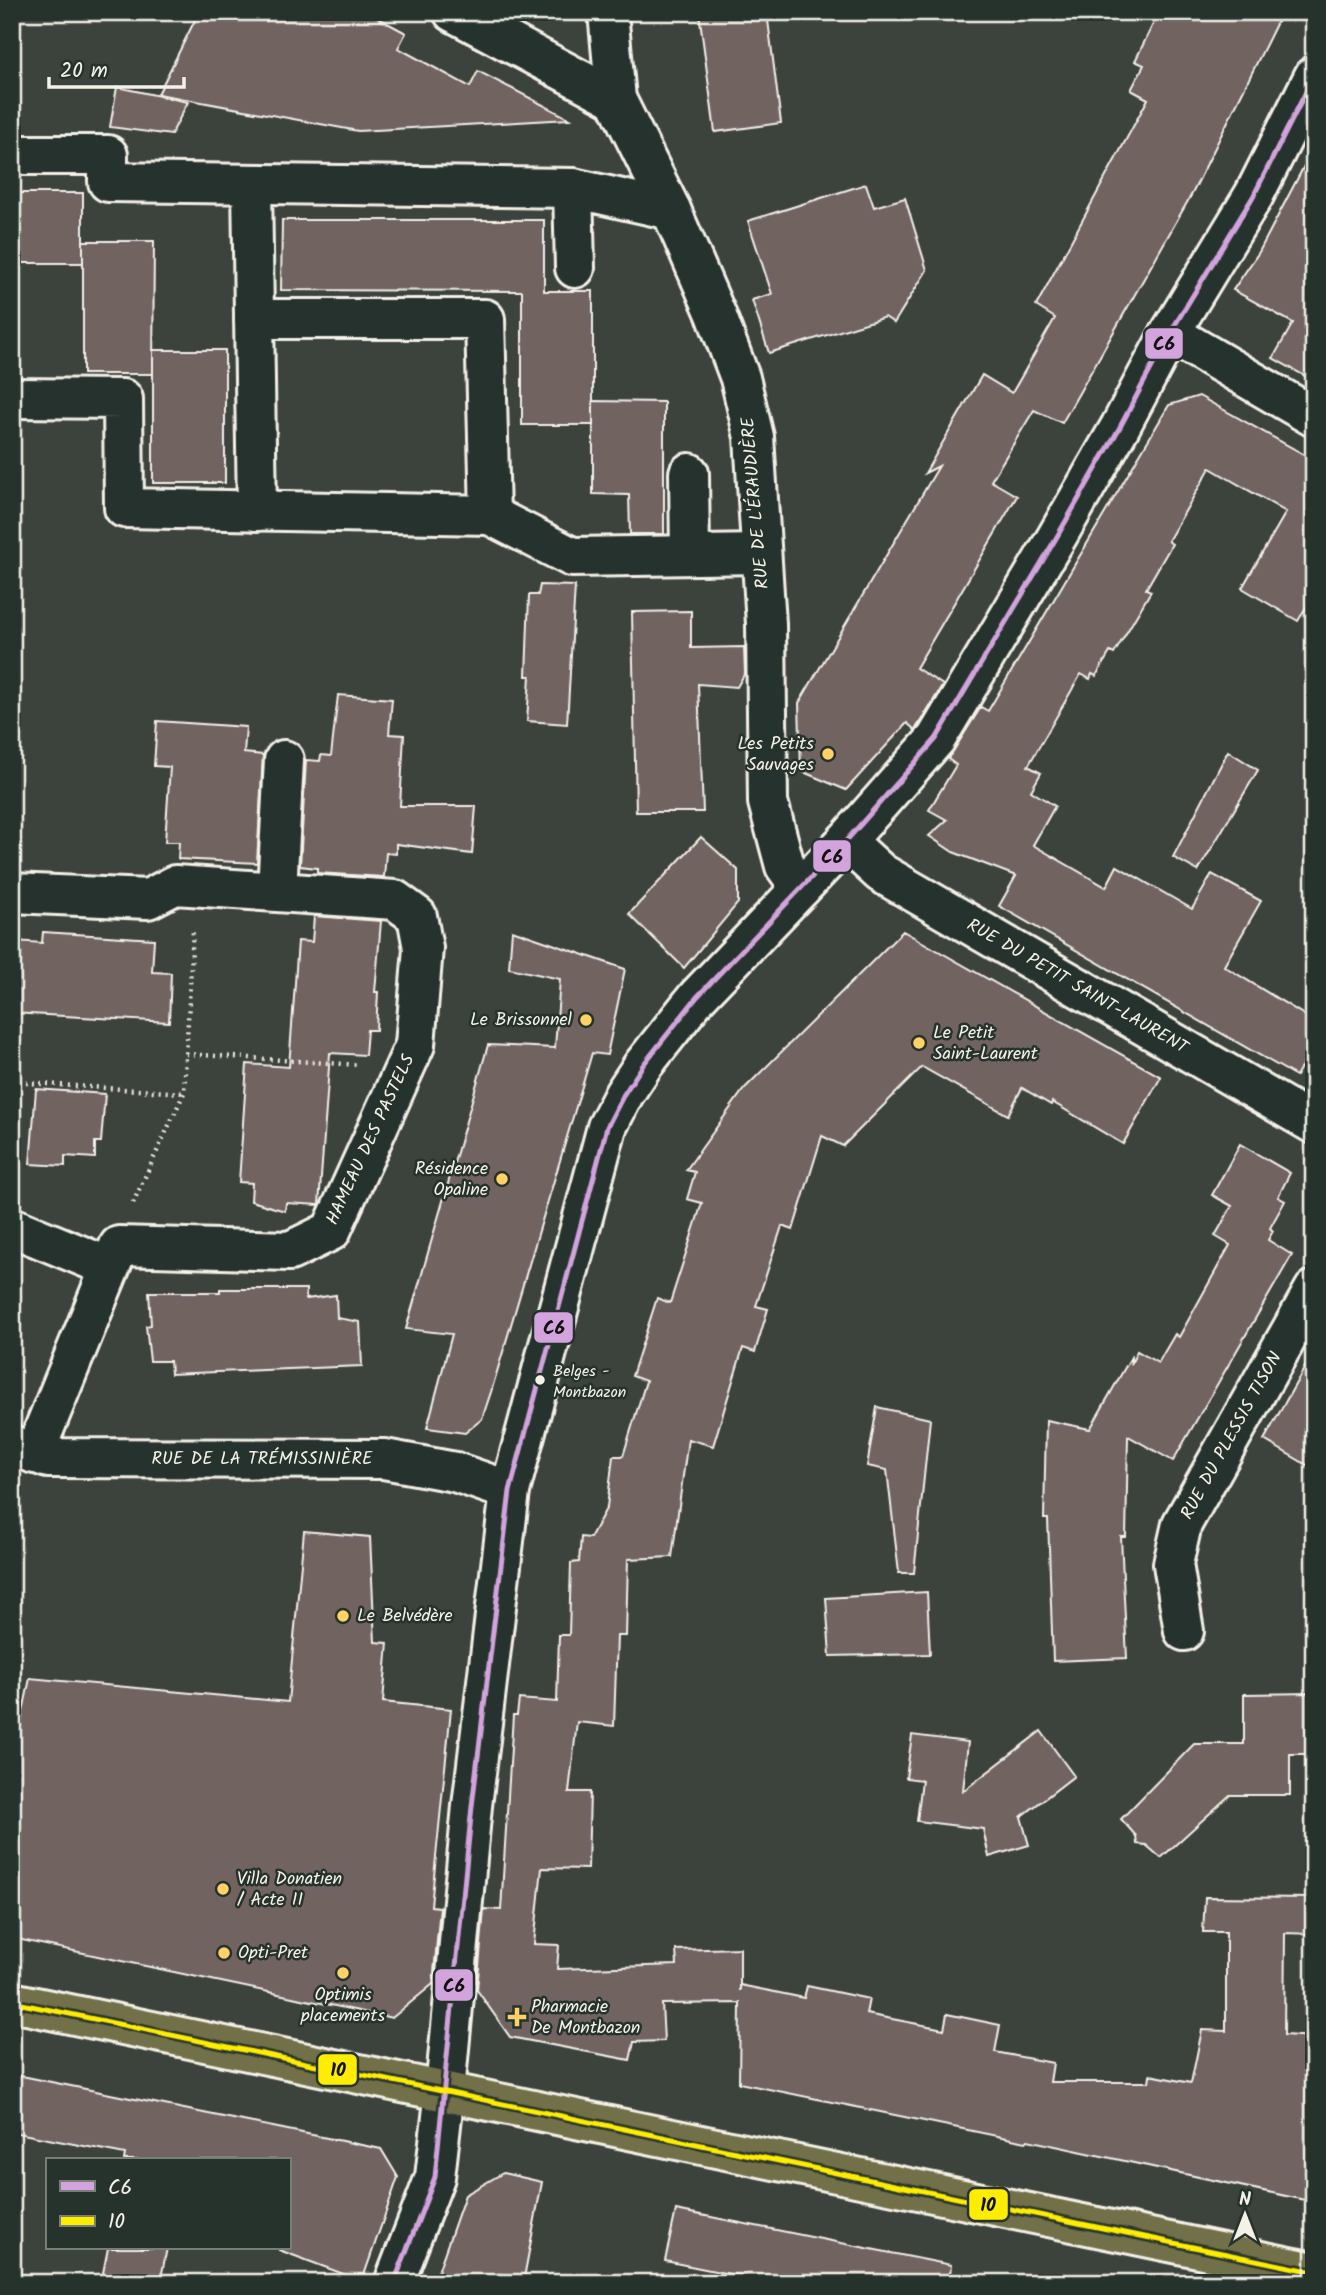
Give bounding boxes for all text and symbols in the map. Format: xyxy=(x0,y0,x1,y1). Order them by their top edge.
scale bar xyxy=(49,46,184,90)
text: 20 m xyxy=(60,55,108,88)
line badge: C6 xyxy=(1144,327,1184,360)
text: C6 xyxy=(1153,330,1175,360)
street label: RUE DE L'ÉRAUDIÈRE xyxy=(734,415,778,590)
place label: Les Petits Sauvages xyxy=(737,730,814,780)
marker: Les Petits Sauvages xyxy=(820,746,836,762)
line badge: C6 xyxy=(812,839,852,873)
text: C6 xyxy=(821,843,843,873)
street label: RUE DU PETIT SAINT-LAURENT xyxy=(961,912,1194,1063)
place label: Le Brissonnel xyxy=(470,1006,573,1035)
marker: Le Brissonnel xyxy=(578,1012,594,1028)
place label: Le Petit Saint-Laurent xyxy=(933,1019,1039,1069)
marker: Le Petit Saint-Laurent xyxy=(911,1035,927,1051)
street label: HAMEAU DES PASTELS xyxy=(319,1049,424,1230)
place label: Résidence Opaline xyxy=(415,1155,488,1205)
marker: Résidence Opaline xyxy=(494,1171,510,1187)
line badge: C6 xyxy=(533,1311,574,1344)
text: C6 xyxy=(543,1314,565,1344)
street label: RUE DU PLESSIS TISON xyxy=(1174,1347,1290,1525)
place label: Belges - Montbazon xyxy=(553,1359,626,1405)
marker: Belges - Montbazon xyxy=(533,1373,547,1387)
street label: RUE DE LA TRÉMISSINIÈRE xyxy=(152,1445,373,1474)
place label: Le Belvédère xyxy=(357,1602,453,1631)
marker: Le Belvédère xyxy=(335,1608,351,1624)
place label: Villa Donatien / Acte II xyxy=(237,1865,342,1915)
marker: Villa Donatien / Acte II xyxy=(215,1881,231,1897)
place label: Opti-Pret xyxy=(238,1939,309,1968)
marker: Opti-Pret xyxy=(216,1945,232,1961)
marker: Optimis placements xyxy=(335,1965,351,1981)
line badge: C6 xyxy=(434,1968,474,2002)
text: C6 xyxy=(443,1972,465,2002)
place label: Optimis placements xyxy=(300,1981,385,2031)
place label: Pharmacie De Montbazon xyxy=(531,1993,640,2043)
marker: Pharmacie De Montbazon xyxy=(509,2009,525,2025)
line badge: 10 xyxy=(317,2053,358,2086)
text: 10 xyxy=(330,2056,346,2086)
legend xyxy=(46,2158,290,2250)
text: C6 xyxy=(108,2172,132,2205)
north arrow xyxy=(1210,2180,1280,2250)
text: N xyxy=(1239,2185,1251,2215)
line badge: 10 xyxy=(968,2188,1009,2221)
text: 10 xyxy=(980,2191,996,2221)
text: 10 xyxy=(108,2206,125,2239)

